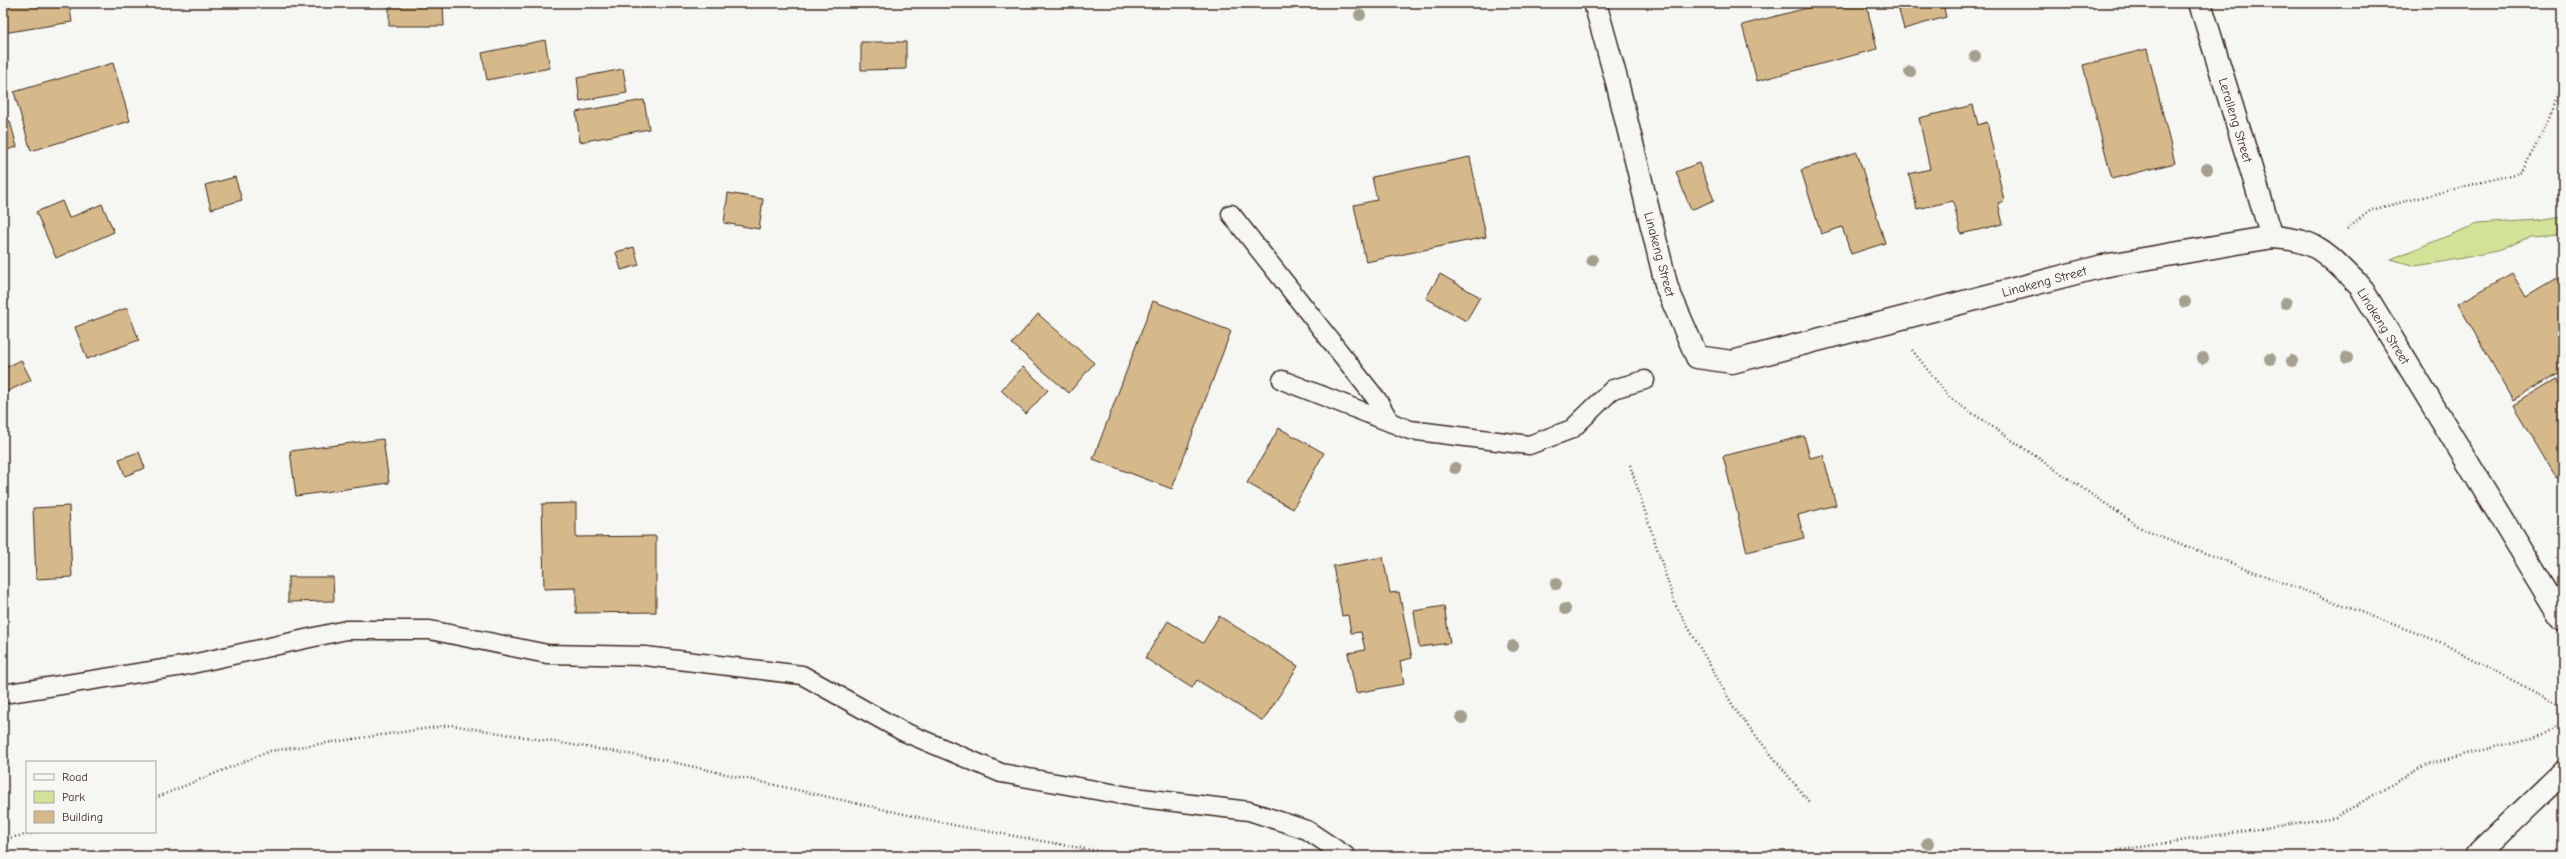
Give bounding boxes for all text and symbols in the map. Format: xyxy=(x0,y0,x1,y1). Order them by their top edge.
street label: Leralleng Street xyxy=(2216,76,2256,165)
street label: Linakeng Street xyxy=(1641,210,1678,299)
street label: Linakeng Street xyxy=(2000,263,2089,300)
street label: Linakeng Street xyxy=(2354,285,2414,368)
legend xyxy=(26,761,156,833)
text: Road xyxy=(62,770,88,784)
text: Park xyxy=(62,790,85,804)
text: Building xyxy=(62,810,103,824)

